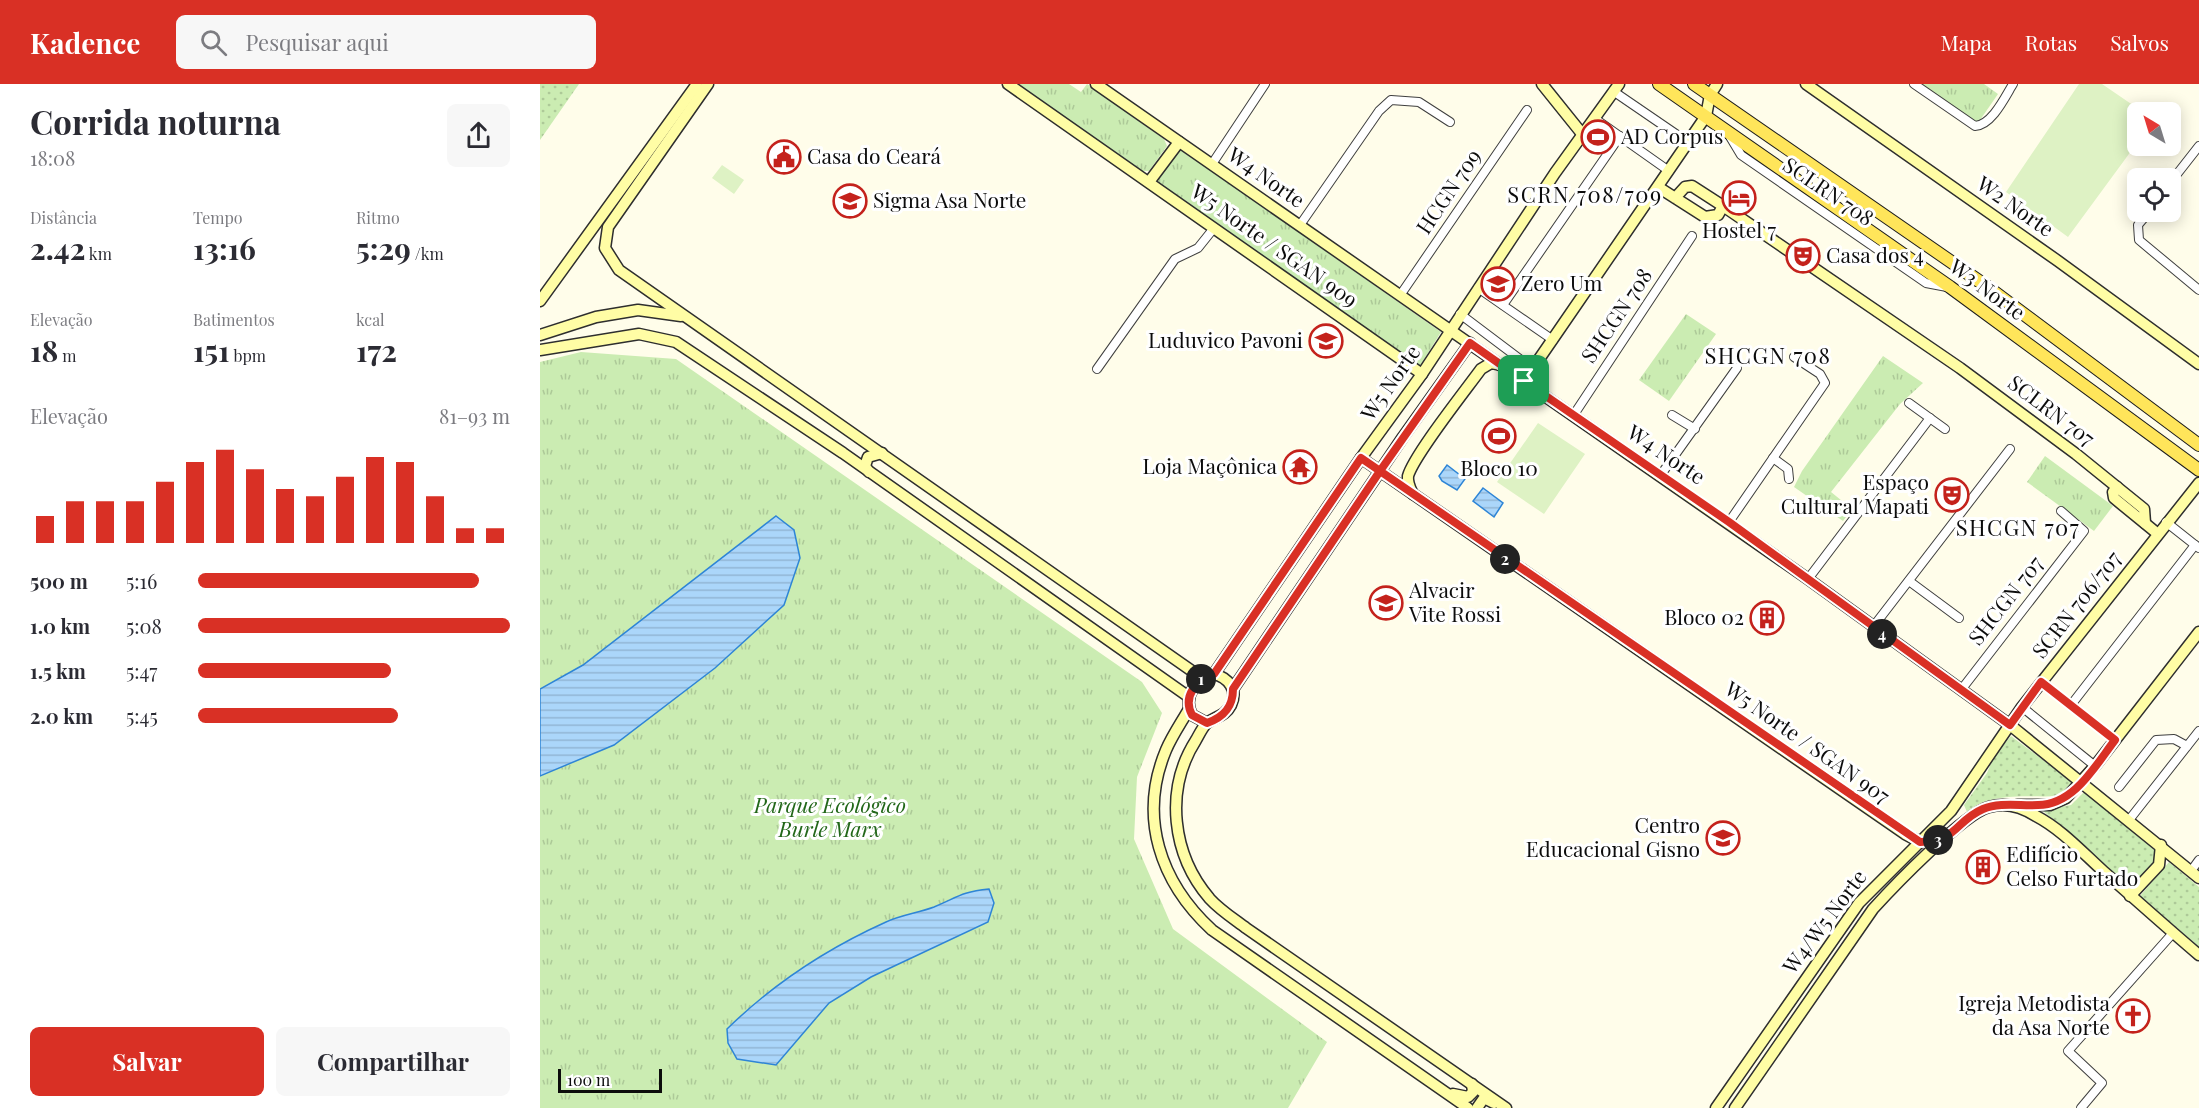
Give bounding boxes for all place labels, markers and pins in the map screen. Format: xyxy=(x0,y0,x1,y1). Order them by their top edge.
sports icon: AD Corpus xyxy=(1580,119,1616,155)
place label: AD Corpus xyxy=(1620,121,1723,149)
public building icon: Casa do Ceará xyxy=(766,139,802,175)
place label: Casa do Ceará xyxy=(807,141,942,169)
hotel icon: Hostel 7 xyxy=(1721,180,1757,216)
school or university icon: Sigma Asa Norte xyxy=(832,183,868,219)
place label: Sigma Asa Norte xyxy=(873,185,1026,213)
place label: Hostel 7 xyxy=(1702,215,1777,243)
theatre icon: Casa dos 4 xyxy=(1785,238,1821,274)
place label: Casa dos 4 xyxy=(1826,240,1924,268)
school or university icon: Zero Um xyxy=(1480,266,1516,302)
place label: Zero Um xyxy=(1521,268,1603,296)
school or university icon: Luduvico Pavoni xyxy=(1308,323,1344,359)
place label: Luduvico Pavoni xyxy=(1148,325,1303,353)
pin xyxy=(1498,355,1549,406)
sports icon: Bloco 10 xyxy=(1481,418,1517,454)
temple icon: Loja Maçônica xyxy=(1282,449,1318,485)
place label: Loja Maçônica xyxy=(1142,451,1278,479)
place label: Bloco 10 xyxy=(1460,453,1538,481)
place label: Espaço Cultural Mapati xyxy=(1781,467,1929,519)
theatre icon: Espaço Cultural Mapati xyxy=(1934,477,1970,513)
pin: 2 xyxy=(1490,544,1520,574)
place label: Alvacir Vite Rossi xyxy=(1408,575,1501,627)
school or university icon: Alvacir Vite Rossi xyxy=(1368,585,1404,621)
building icon: Bloco 02 xyxy=(1749,600,1785,636)
place label: Bloco 02 xyxy=(1664,602,1744,630)
pin: 4 xyxy=(1867,619,1897,649)
pin: 1 xyxy=(1186,664,1216,694)
place label: Centro Educacional Gisno xyxy=(1526,810,1700,862)
school or university icon: Centro Educacional Gisno xyxy=(1705,820,1741,856)
pin: 3 xyxy=(1923,825,1953,855)
place label: Edifício Celso Furtado xyxy=(2006,839,2138,891)
building icon: Edifício Celso Furtado xyxy=(1965,849,2001,885)
place label: Igreja Metodista da Asa Norte xyxy=(1958,988,2111,1040)
church icon: Igreja Metodista da Asa Norte xyxy=(2115,998,2151,1034)

